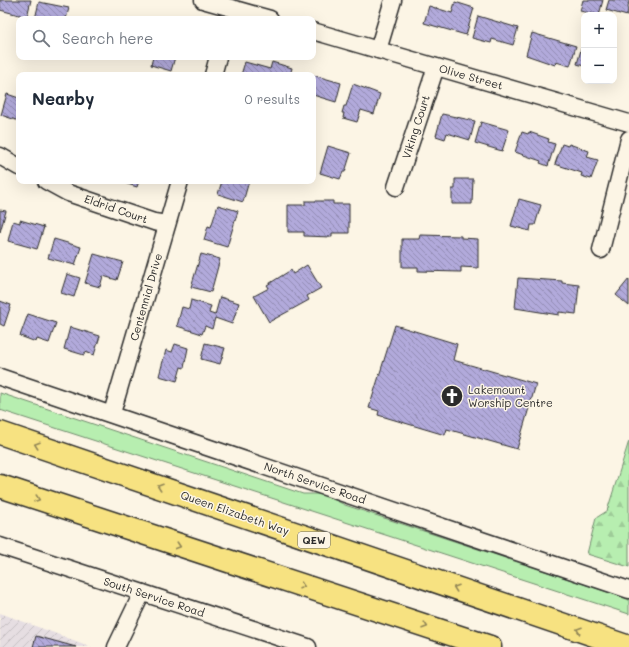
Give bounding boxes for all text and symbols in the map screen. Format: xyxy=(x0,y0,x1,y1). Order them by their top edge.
map controls xyxy=(581,12,617,84)
button: + xyxy=(581,12,617,48)
search box xyxy=(16,16,316,60)
icon: search xyxy=(30,27,52,49)
text: Search here xyxy=(62,28,153,48)
button: − xyxy=(581,48,617,84)
street label: Olive Street xyxy=(437,60,505,93)
text: Nearby xyxy=(32,87,94,109)
text: 0 results xyxy=(245,90,300,107)
street label: Viking Court xyxy=(398,93,433,161)
street label: Eldrid Court xyxy=(82,191,150,226)
street label: Centennial Drive xyxy=(126,251,165,342)
place label: Lakemount Worship Centre xyxy=(468,382,553,410)
church icon: Lakemount Worship Centre xyxy=(439,383,465,409)
one-way arrow xyxy=(34,442,41,450)
street label: North Service Road xyxy=(262,458,368,507)
one-way arrow xyxy=(157,484,164,492)
street label: Queen Elizabeth Way xyxy=(179,487,292,538)
one-way arrow xyxy=(33,494,40,503)
road number: QEW xyxy=(298,532,330,548)
one-way arrow xyxy=(175,541,182,550)
street label: South Service Road xyxy=(102,573,207,620)
one-way arrow xyxy=(298,581,305,590)
one-way arrow xyxy=(452,584,459,593)
one-way arrow xyxy=(422,621,429,630)
one-way arrow xyxy=(575,626,582,635)

